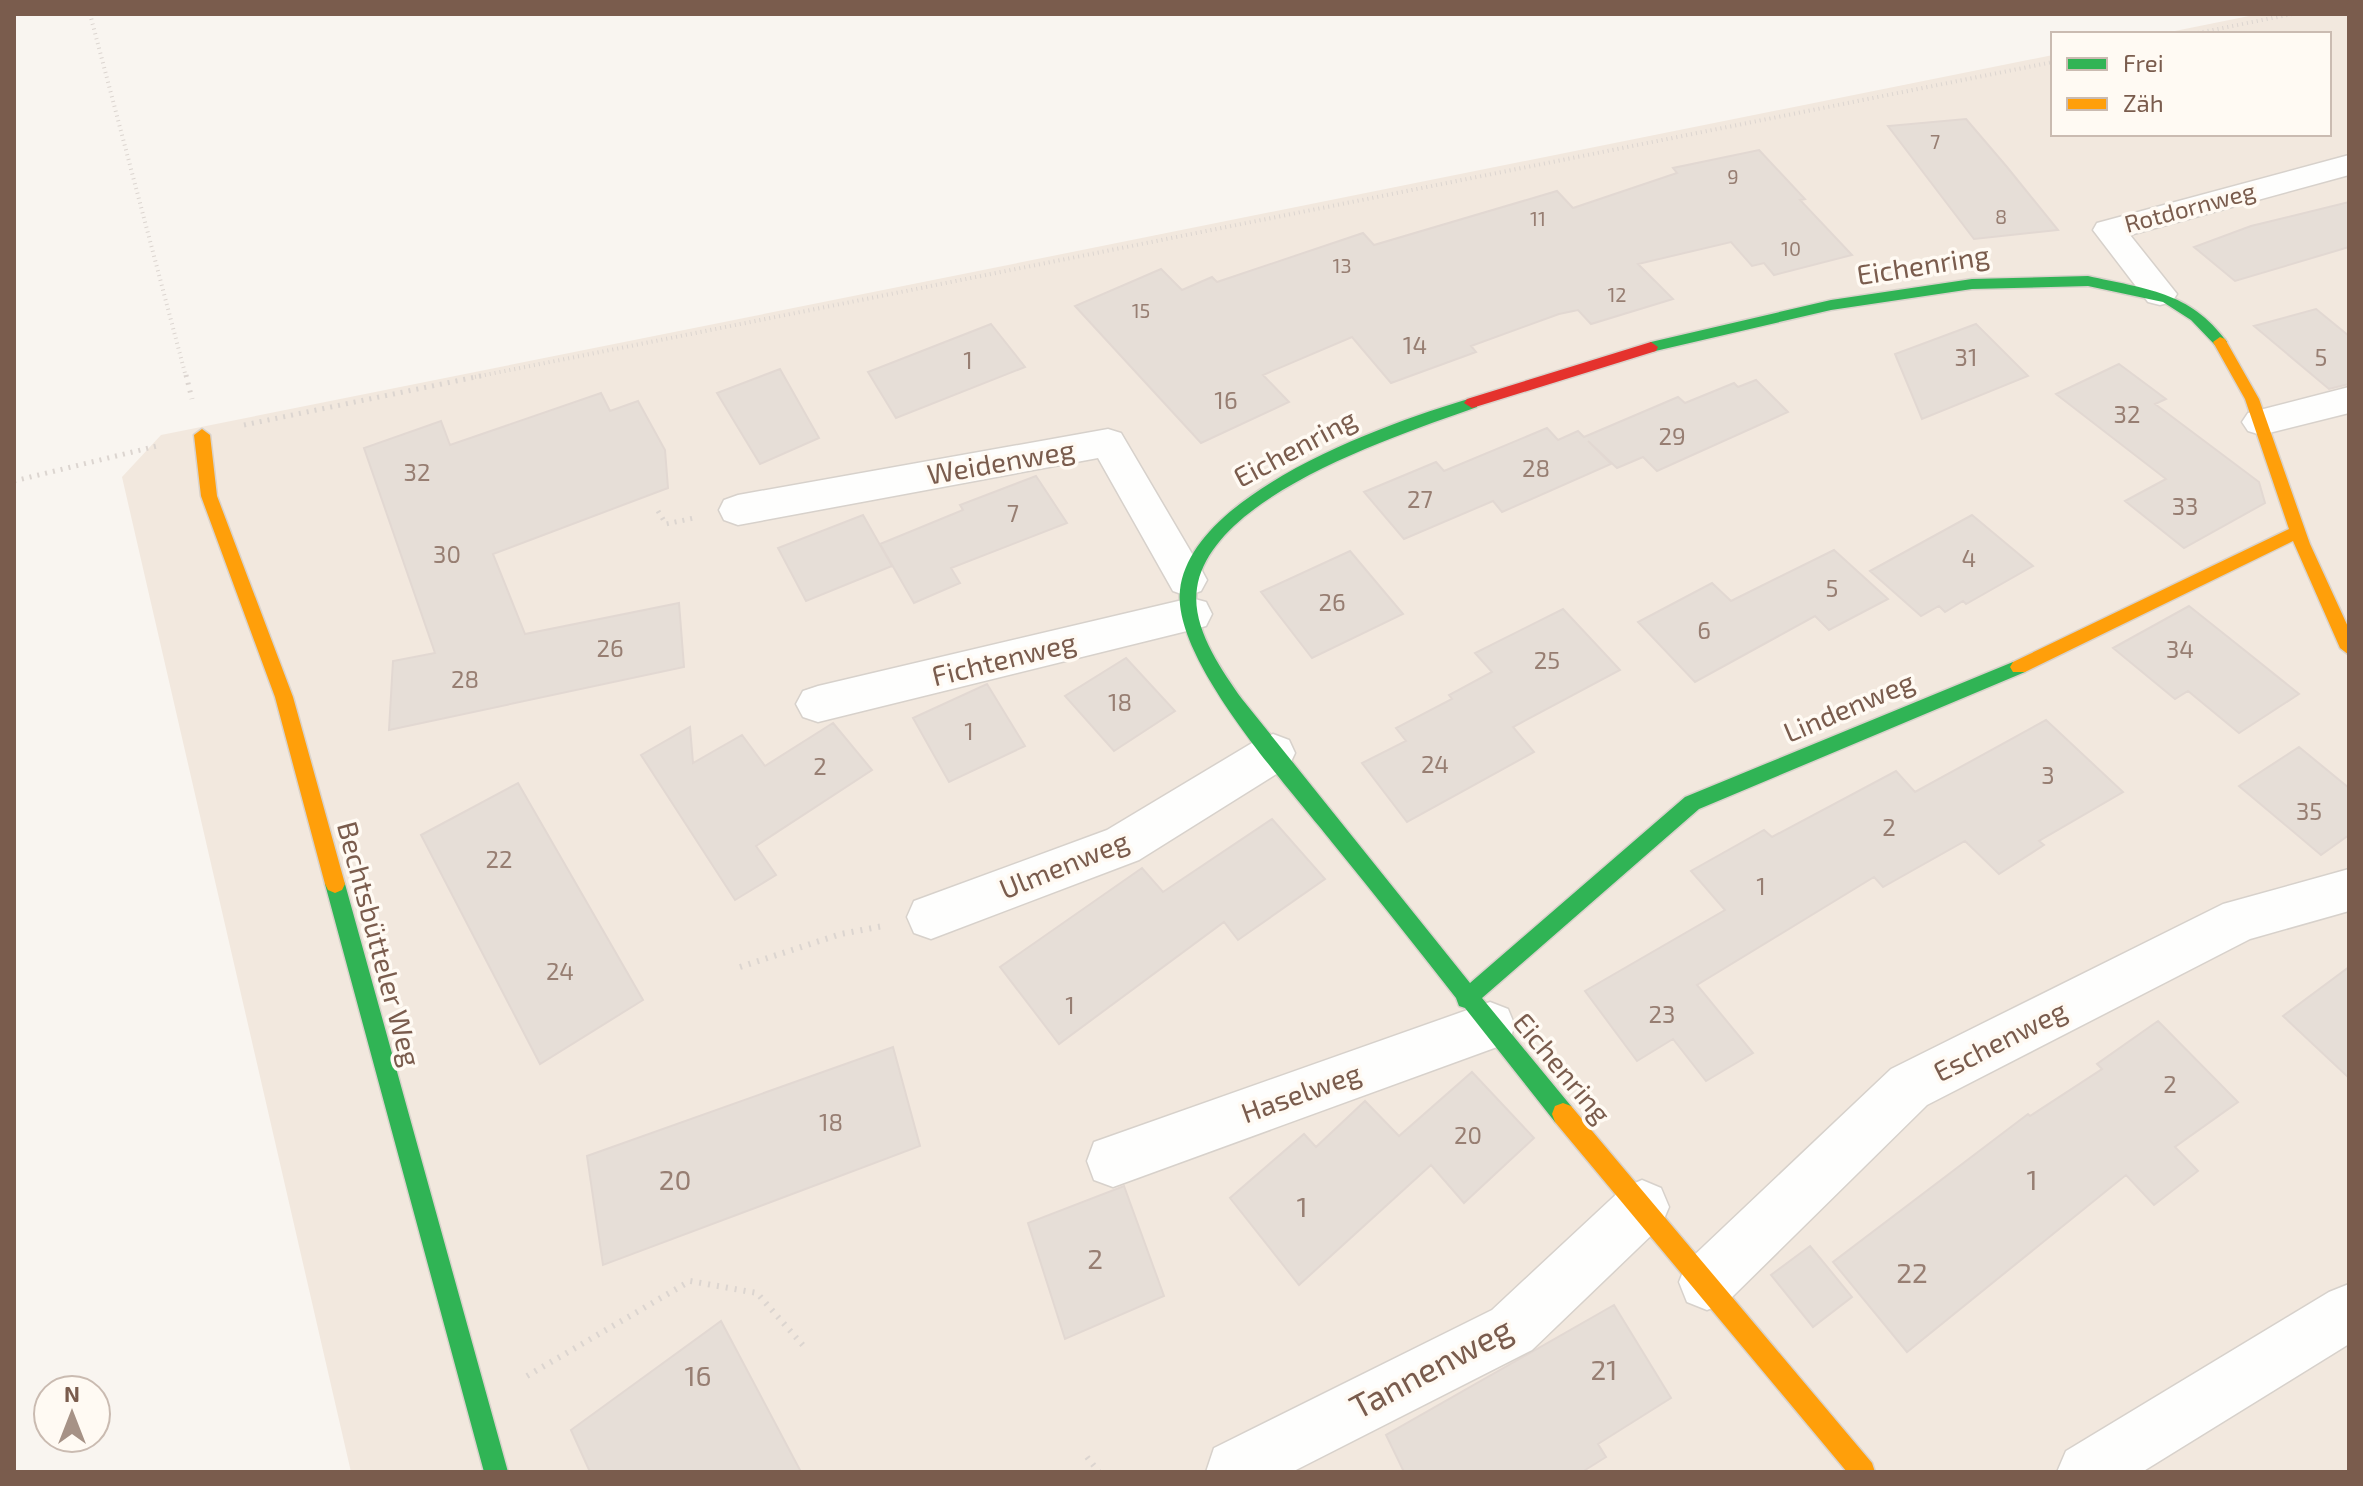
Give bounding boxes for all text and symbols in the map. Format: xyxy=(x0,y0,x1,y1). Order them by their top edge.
legend xyxy=(2051,32,2331,136)
text: Frei xyxy=(2123,48,2164,77)
text: Zäh xyxy=(2123,88,2164,117)
house number: 7 xyxy=(1930,129,1940,153)
house number: 9 xyxy=(1727,164,1739,188)
street label: Rotdornweg xyxy=(2121,175,2258,238)
house number: 8 xyxy=(1995,204,2007,228)
house number: 11 xyxy=(1530,206,1546,230)
house number: 10 xyxy=(1781,236,1801,260)
street label: Eichenring xyxy=(1854,237,1992,291)
house number: 13 xyxy=(1332,253,1352,277)
house number: 12 xyxy=(1607,282,1627,306)
house number: 15 xyxy=(1132,298,1150,322)
house number: 14 xyxy=(1403,330,1427,359)
house number: 31 xyxy=(1955,342,1977,371)
house number: 5 xyxy=(2315,342,2327,371)
house number: 1 xyxy=(963,345,973,374)
house number: 16 xyxy=(1214,385,1238,414)
house number: 32 xyxy=(2114,399,2140,428)
street label: Eichenring xyxy=(1227,400,1362,494)
house number: 29 xyxy=(1658,421,1686,450)
street label: Weidenweg xyxy=(924,431,1078,491)
house number: 28 xyxy=(1522,453,1550,482)
house number: 32 xyxy=(404,457,430,486)
house number: 27 xyxy=(1407,484,1433,513)
house number: 33 xyxy=(2172,491,2198,520)
house number: 7 xyxy=(1007,498,1019,527)
house number: 30 xyxy=(433,539,461,568)
house number: 4 xyxy=(1962,543,1976,572)
house number: 5 xyxy=(1826,573,1838,602)
house number: 26 xyxy=(1318,587,1346,616)
house number: 6 xyxy=(1697,615,1711,644)
street label: Fichtenweg xyxy=(928,624,1080,692)
house number: 26 xyxy=(596,633,624,662)
house number: 34 xyxy=(2166,634,2194,663)
house number: 25 xyxy=(1534,645,1560,674)
street label: Lindenweg xyxy=(1778,663,1919,749)
house number: 28 xyxy=(451,664,479,693)
house number: 18 xyxy=(1108,687,1132,716)
house number: 1 xyxy=(964,716,974,745)
house number: 24 xyxy=(1421,749,1449,778)
house number: 2 xyxy=(813,751,827,780)
house number: 3 xyxy=(2041,760,2055,789)
house number: 35 xyxy=(2296,796,2322,825)
house number: 2 xyxy=(1882,812,1896,841)
street label: Bechtsbütteler Weg xyxy=(331,818,429,1070)
street label: Ulmenweg xyxy=(994,823,1134,905)
house number: 22 xyxy=(486,844,512,873)
house number: 1 xyxy=(1756,871,1766,900)
house number: 24 xyxy=(546,956,574,985)
house number: 1 xyxy=(1065,990,1075,1019)
street label: Eschenweg xyxy=(1927,992,2072,1088)
house number: 23 xyxy=(1649,999,1675,1028)
street label: Eichenring xyxy=(1507,1005,1619,1130)
street label: Haselweg xyxy=(1236,1055,1366,1129)
house number: 2 xyxy=(2163,1069,2177,1098)
house number: 18 xyxy=(819,1107,843,1136)
house number: 20 xyxy=(1454,1120,1482,1149)
house number: 20 xyxy=(659,1162,691,1196)
house number: 1 xyxy=(2026,1162,2038,1196)
house number: 1 xyxy=(1296,1189,1308,1223)
house number: 2 xyxy=(1087,1241,1103,1275)
house number: 22 xyxy=(1896,1255,1928,1289)
street label: Tannenweg xyxy=(1342,1307,1518,1427)
house number: 21 xyxy=(1591,1352,1617,1386)
house number: 16 xyxy=(684,1358,712,1392)
north arrow xyxy=(32,1374,112,1454)
text: N xyxy=(64,1380,80,1406)

